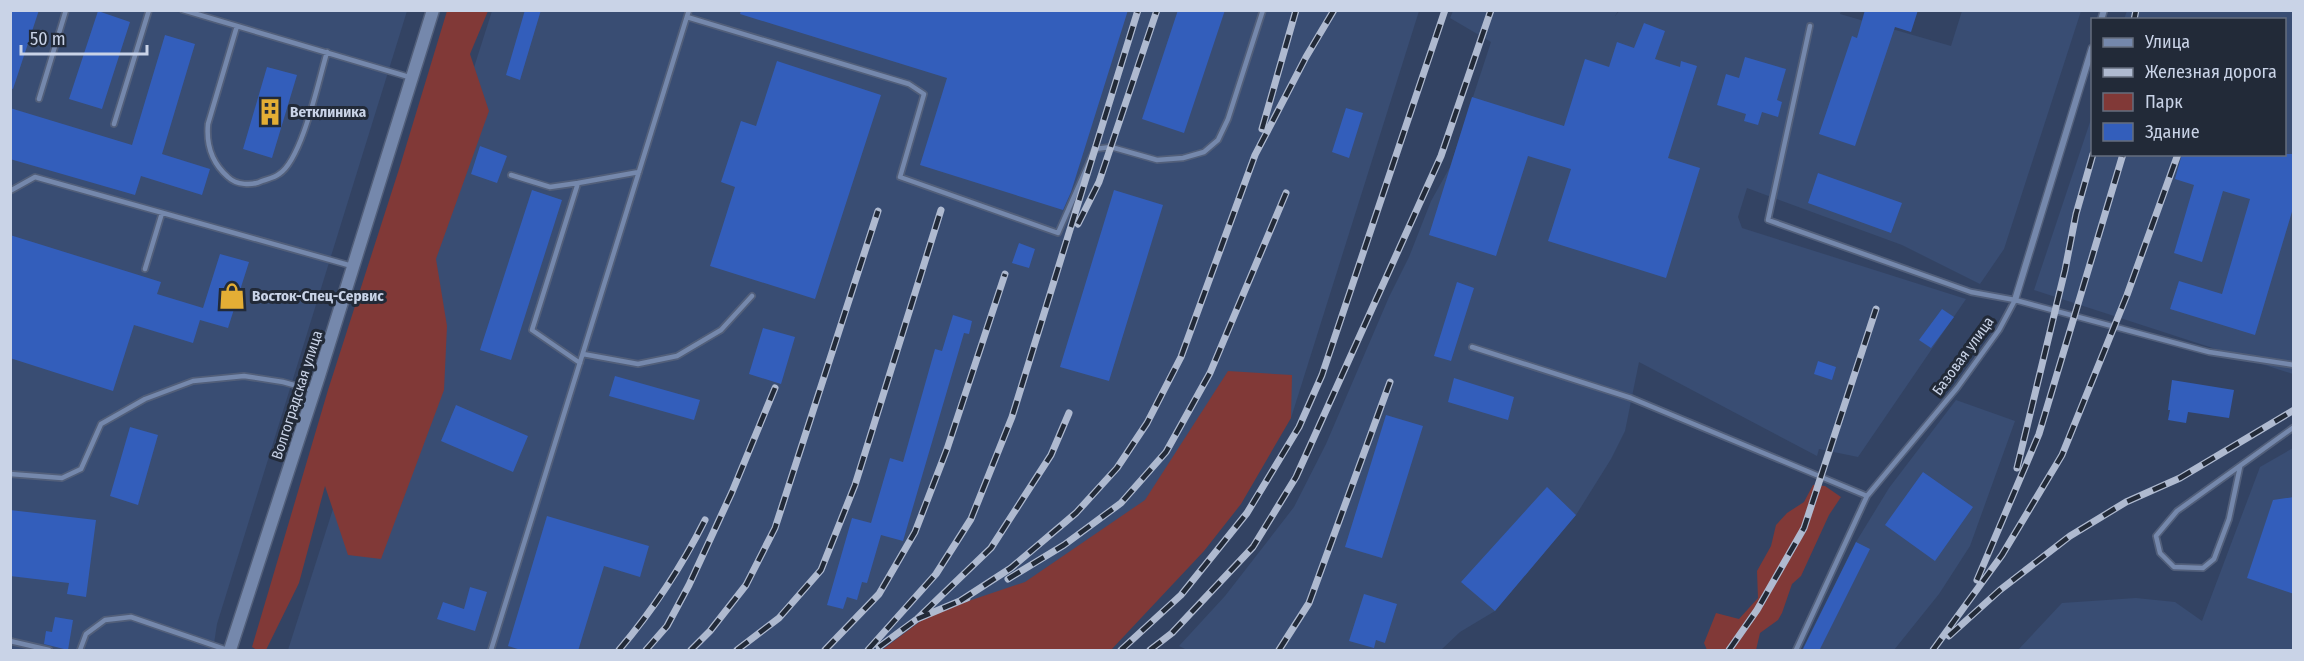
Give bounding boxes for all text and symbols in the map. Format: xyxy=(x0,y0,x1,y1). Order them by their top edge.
scale bar xyxy=(21,18,147,56)
legend xyxy=(2091,18,2286,156)
text: 50 m xyxy=(30,28,66,50)
text: Улица xyxy=(2144,31,2190,53)
text: Железная дорога xyxy=(2145,61,2277,83)
text: Парк xyxy=(2145,91,2183,113)
building icon: Ветклиника xyxy=(255,97,285,127)
place label: Ветклиника xyxy=(290,103,367,121)
text: Здание xyxy=(2145,121,2200,143)
shop icon: Восток-Спец-Сервис xyxy=(217,281,247,311)
place label: Восток-Спец-Сервис xyxy=(252,287,384,305)
street label: Базовая улица xyxy=(1928,313,1998,399)
street label: Волгоградская улица xyxy=(268,328,326,462)

